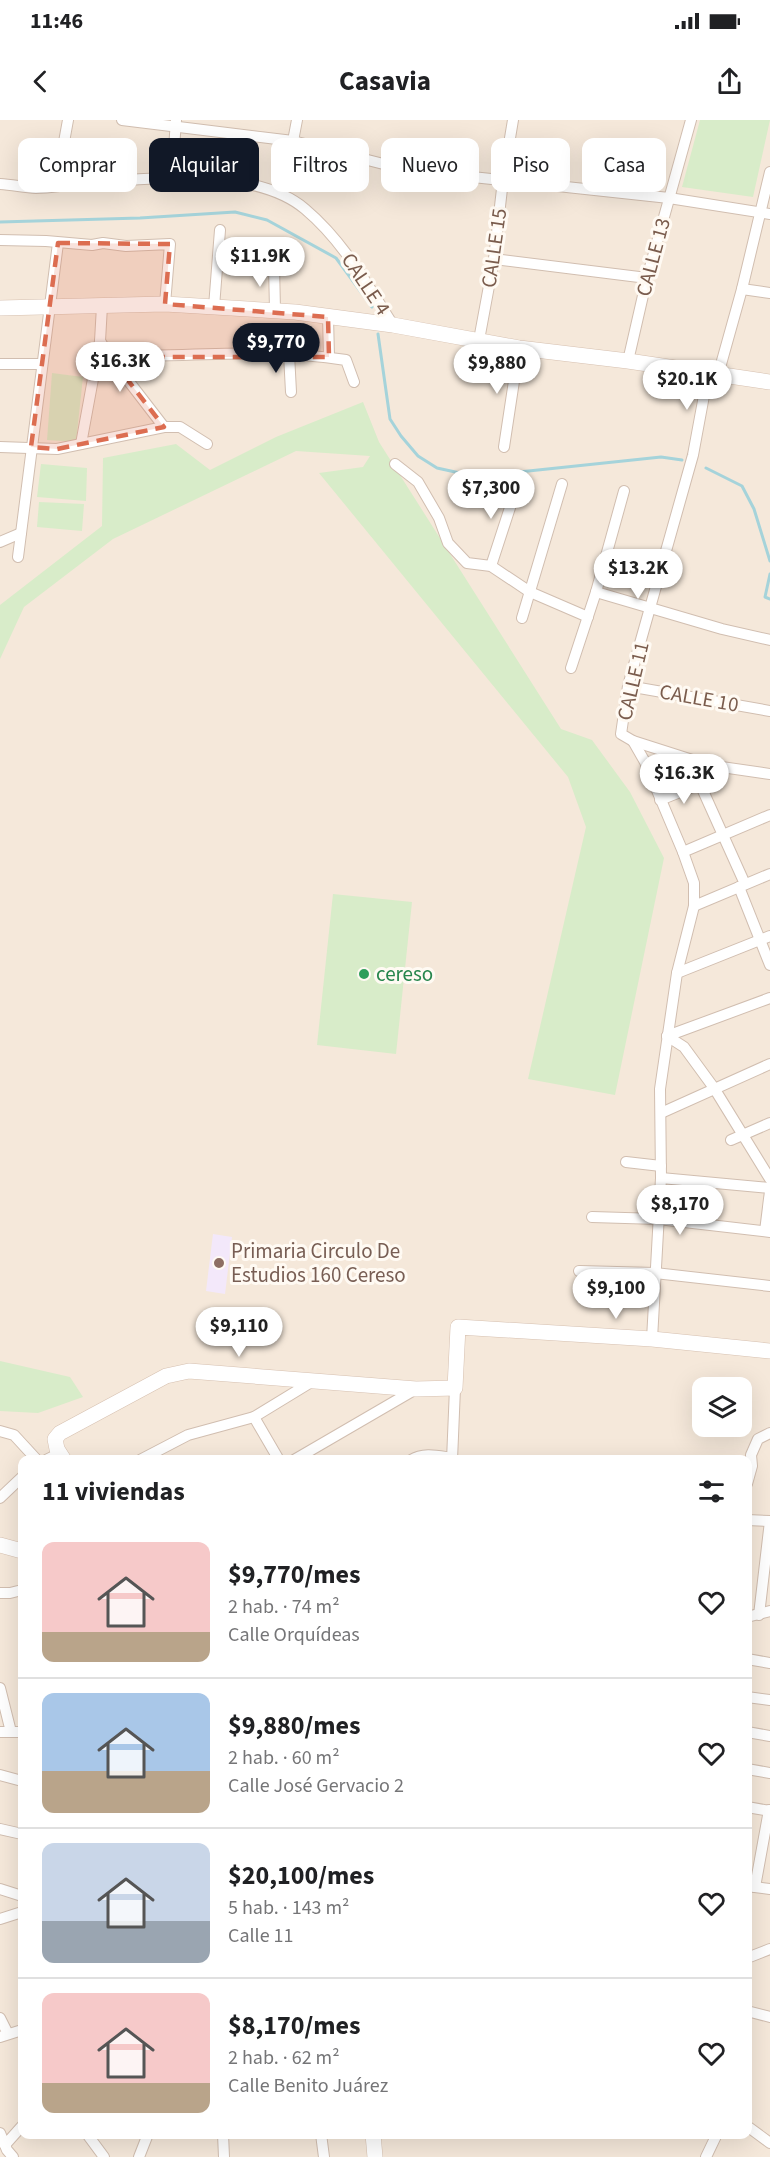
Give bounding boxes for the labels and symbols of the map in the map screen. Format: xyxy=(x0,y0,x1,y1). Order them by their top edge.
street label: CALLE 15 xyxy=(474,206,514,290)
street label: CALLE 13 xyxy=(628,215,678,299)
pin: $11.9K xyxy=(211,237,309,288)
street label: CALLE 4 xyxy=(334,247,398,321)
pin: $9,770 xyxy=(227,323,325,374)
pin: $16.3K xyxy=(71,342,169,393)
pin: $9,880 xyxy=(448,344,546,395)
pin: $20.1K xyxy=(638,360,736,411)
pin: $7,300 xyxy=(442,469,540,520)
pin: $13.2K xyxy=(589,549,687,600)
street label: CALLE 11 xyxy=(609,639,657,723)
street label: CALLE 10 xyxy=(657,676,741,720)
pin: $16.3K xyxy=(635,754,733,805)
place label: cereso xyxy=(376,959,433,989)
marker: cereso xyxy=(357,967,371,981)
pin: $8,170 xyxy=(631,1185,729,1236)
place label: Primaria Circulo De Estudios 160 Cereso xyxy=(231,1236,406,1290)
marker: Primaria Circulo De Estudios 160 Cereso xyxy=(212,1256,226,1270)
pin: $9,100 xyxy=(567,1269,665,1320)
pin: $9,110 xyxy=(190,1307,288,1358)

